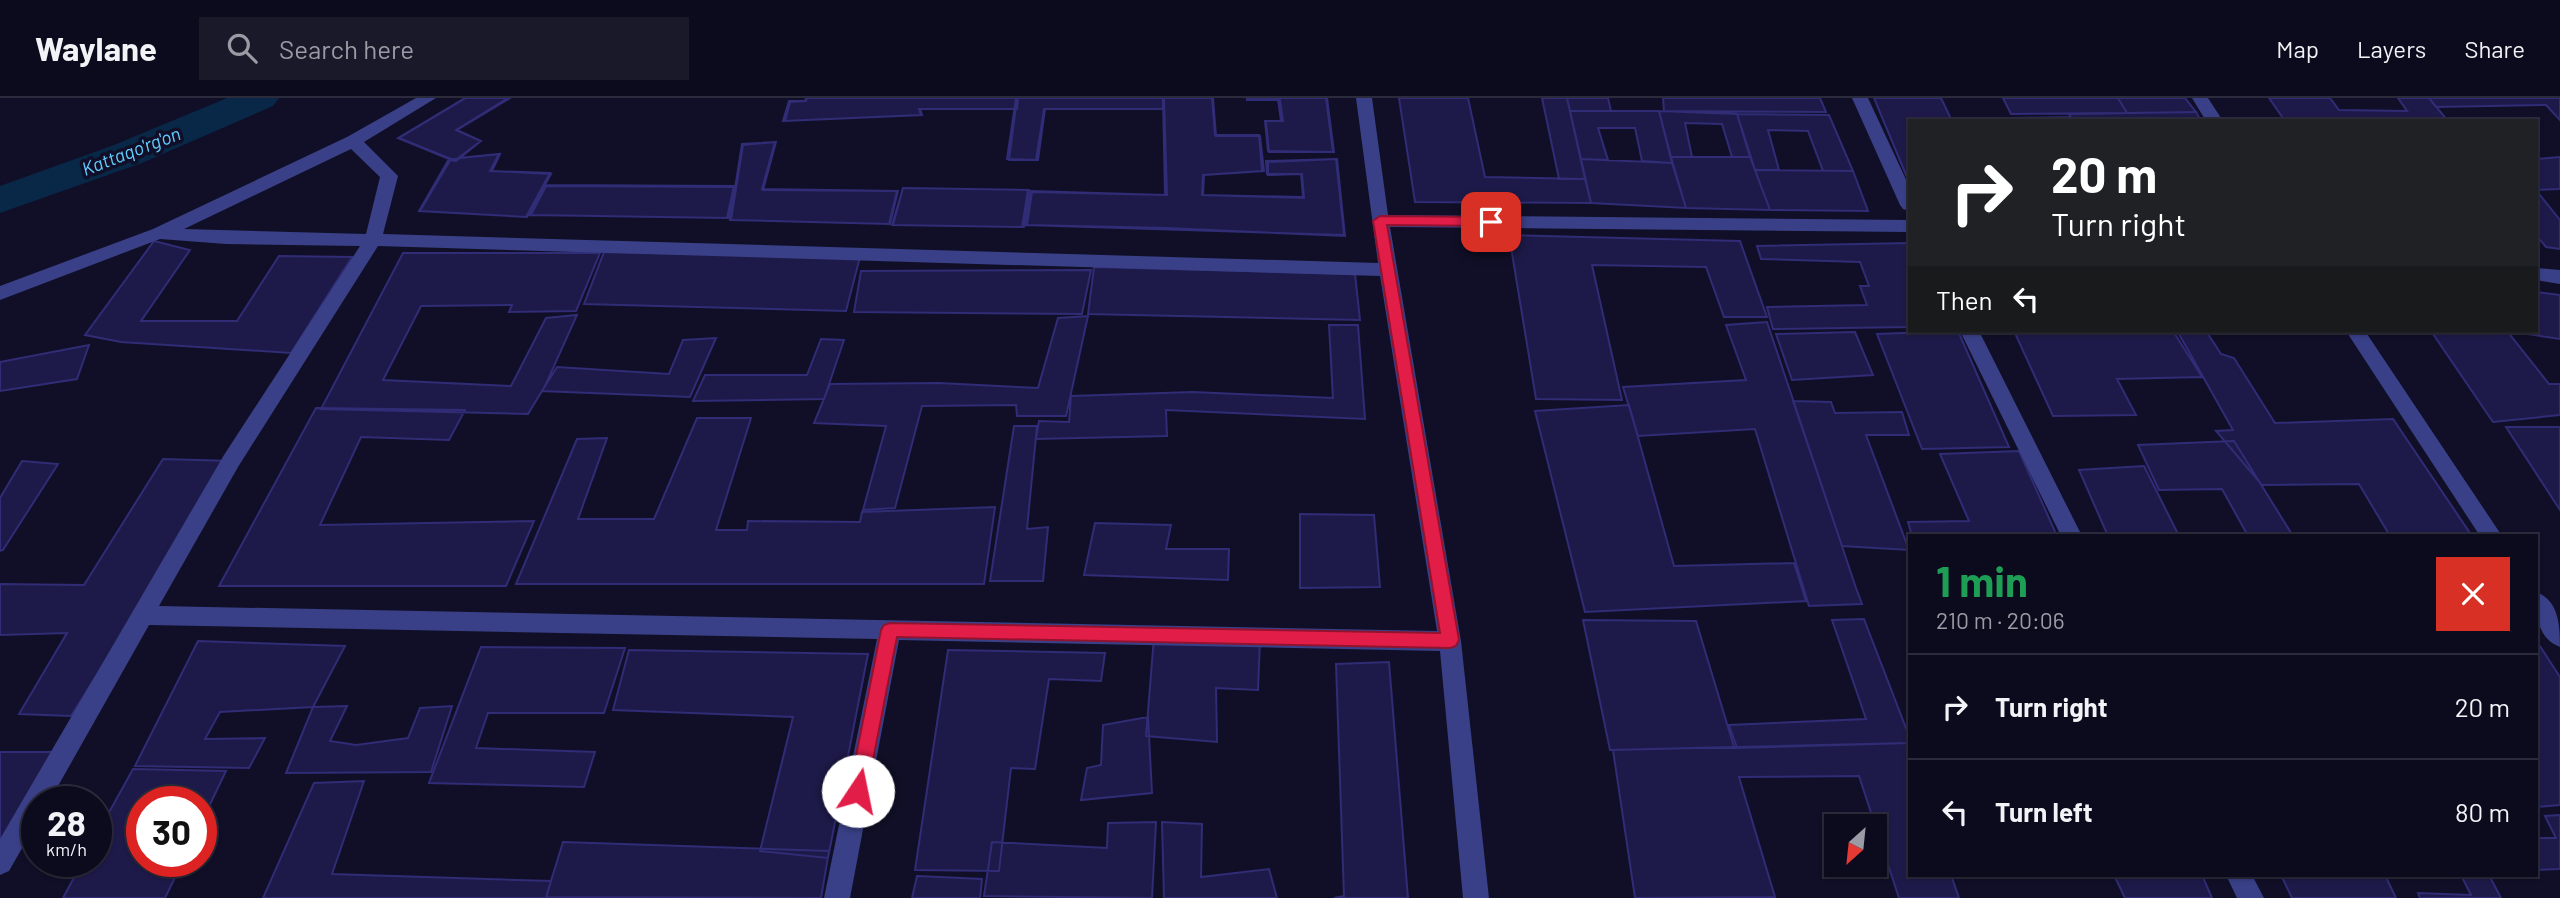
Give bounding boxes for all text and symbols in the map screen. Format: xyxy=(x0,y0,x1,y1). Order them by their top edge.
search box xyxy=(199,17,689,80)
text: Waylane xyxy=(35,28,157,68)
icon: search xyxy=(223,29,261,67)
text: Search here xyxy=(279,33,414,64)
text: Map xyxy=(2276,34,2319,63)
text: Layers xyxy=(2357,34,2426,63)
text: Share xyxy=(2464,34,2525,63)
water label: Kattaqo'rg'on xyxy=(78,121,184,180)
text: 20 m xyxy=(2051,144,2157,203)
icon: right xyxy=(1936,147,2027,238)
pin xyxy=(1461,192,1521,252)
icon: arrive xyxy=(1472,203,1510,241)
text: Turn right xyxy=(2051,204,2186,242)
icon: left xyxy=(2007,280,2045,318)
text: Then xyxy=(1936,284,1993,315)
text: 1 min xyxy=(1936,555,2028,605)
button: close xyxy=(2436,557,2510,631)
text: 210 m · 20:06 xyxy=(1936,606,2065,634)
icon: right xyxy=(1936,688,1974,726)
text: Turn right xyxy=(1995,691,2108,722)
text: 20 m xyxy=(2455,691,2510,722)
position arrow xyxy=(821,754,895,828)
speed limit sign: 30 xyxy=(126,786,217,877)
icon: left xyxy=(1936,793,1974,831)
text: Turn left xyxy=(1995,796,2093,827)
text: 80 m xyxy=(2455,796,2510,827)
text: 28 xyxy=(47,801,86,843)
north arrow xyxy=(1824,814,1886,877)
map controls xyxy=(1824,814,1887,877)
text: km/h xyxy=(46,838,87,860)

